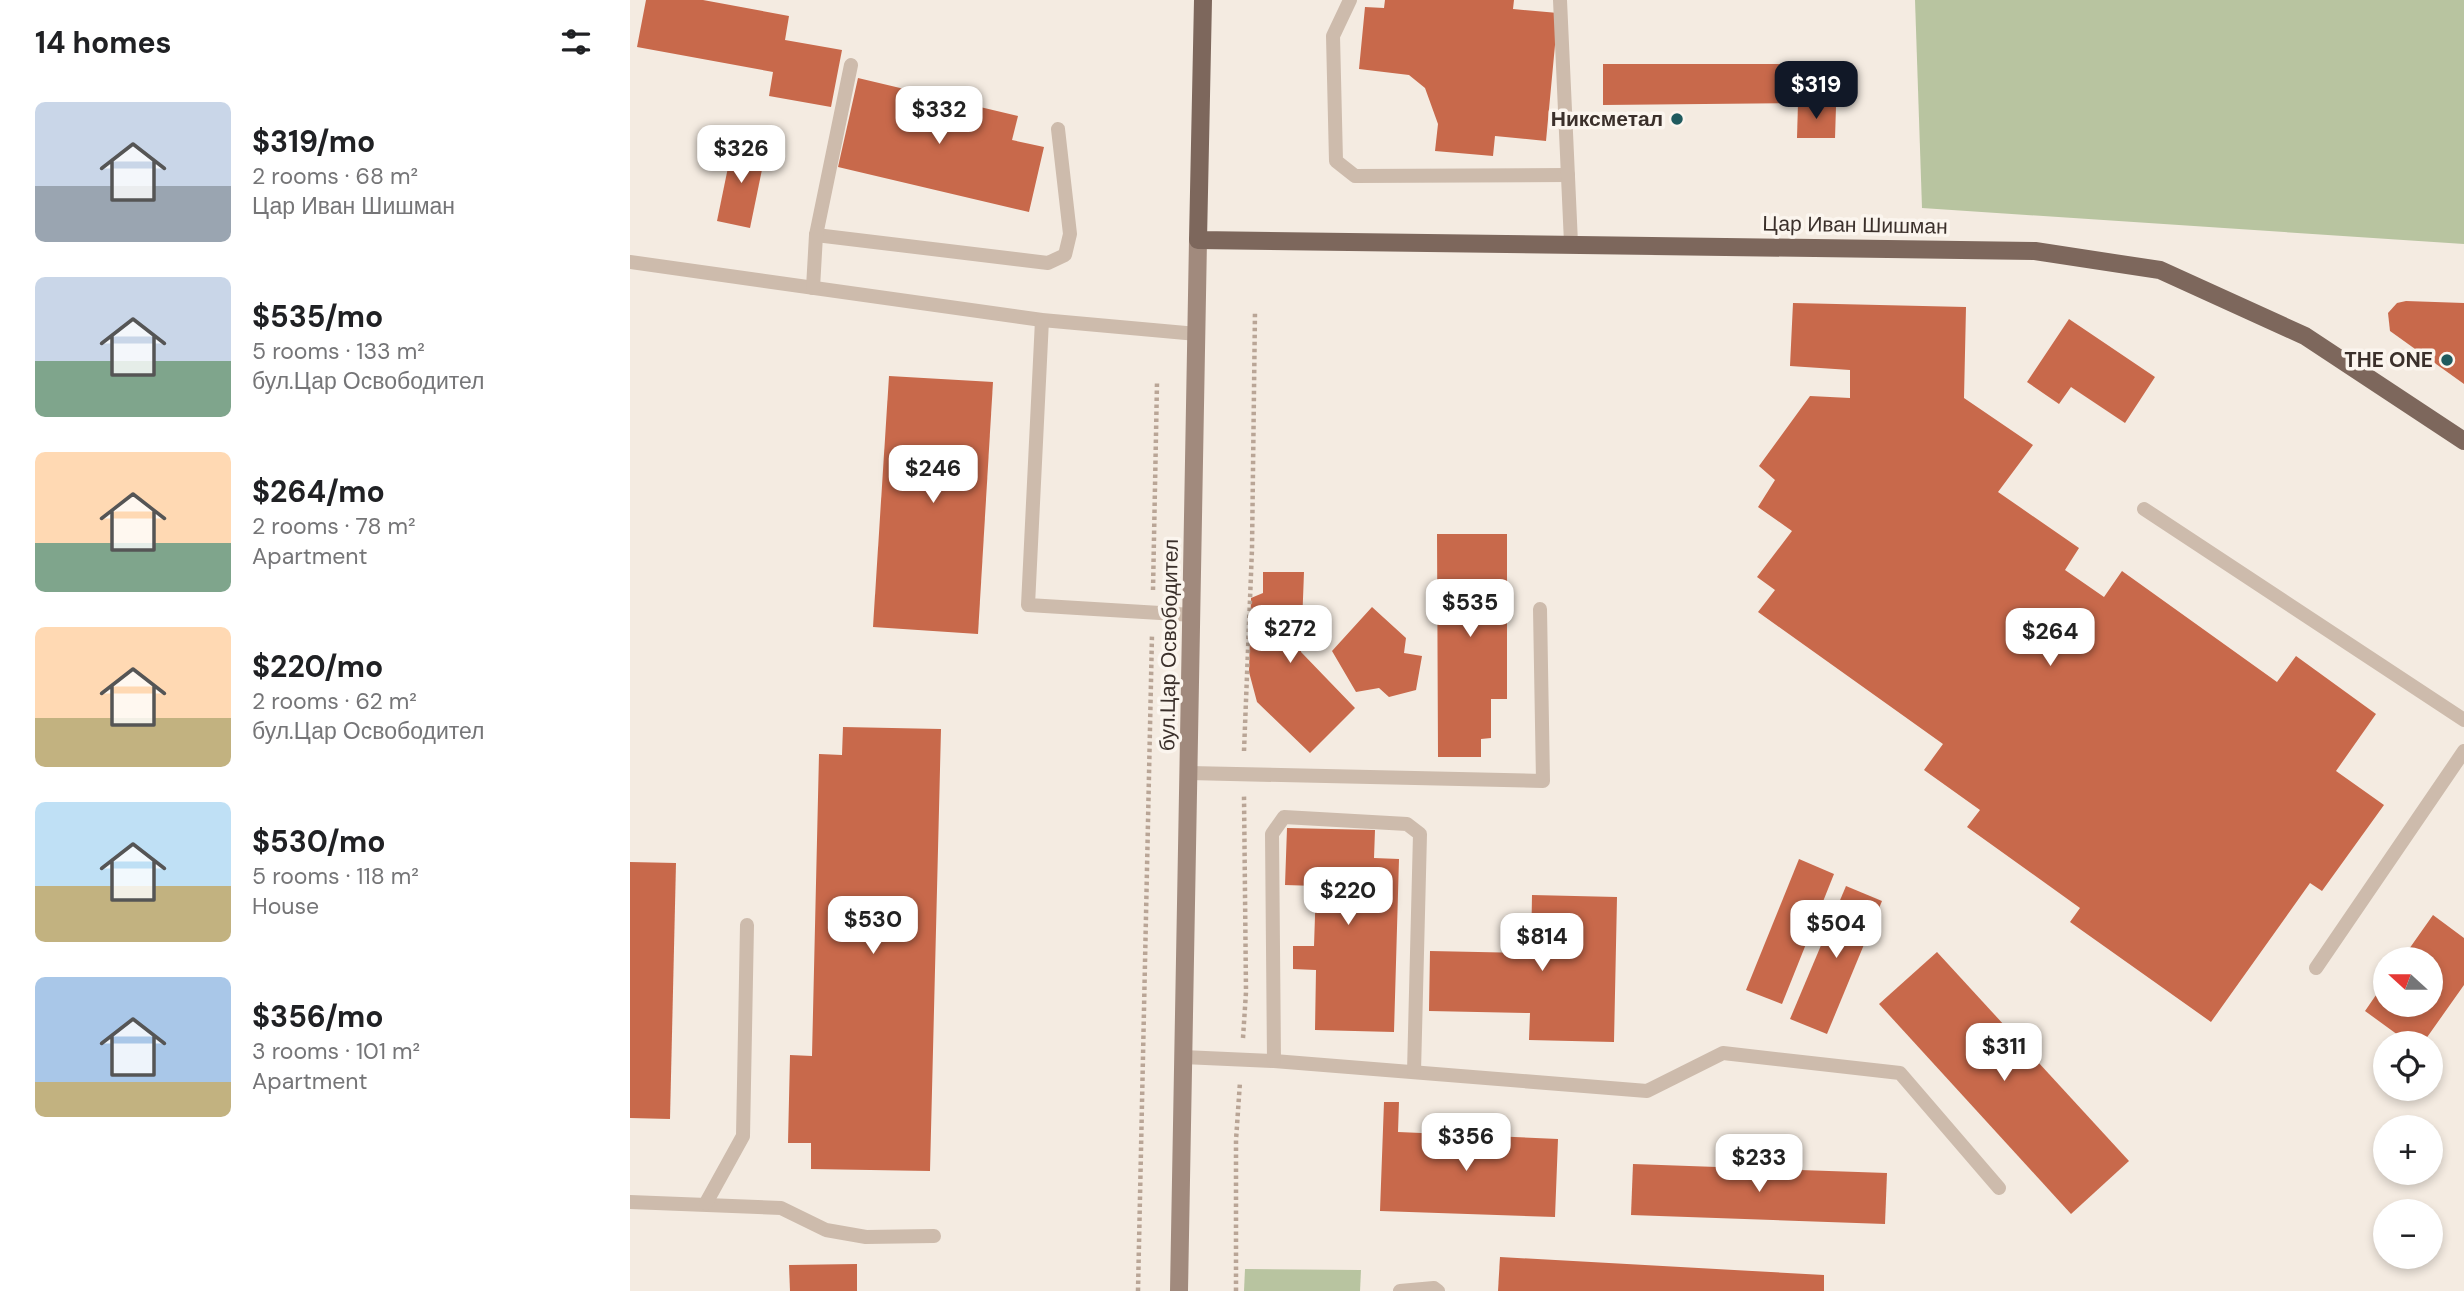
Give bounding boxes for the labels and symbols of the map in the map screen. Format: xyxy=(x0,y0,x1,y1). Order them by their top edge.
pin: $319 xyxy=(1775,61,1857,121)
pin: $332 xyxy=(898,86,980,146)
place label: Никсметал xyxy=(1551,105,1663,133)
marker: Никсметал xyxy=(1669,111,1685,127)
pin: $326 xyxy=(700,125,782,185)
street label: Цар Иван Шишман xyxy=(1762,209,1948,241)
place label: THE ONE xyxy=(2344,346,2433,374)
marker: THE ONE xyxy=(2439,352,2455,368)
pin: $246 xyxy=(892,446,974,505)
street label: бул.Цар Освободител xyxy=(1153,539,1185,751)
pin: $535 xyxy=(1429,580,1511,639)
pin: $272 xyxy=(1249,606,1331,665)
pin: $264 xyxy=(2009,608,2091,668)
pin: $220 xyxy=(1307,867,1389,927)
pin: $530 xyxy=(832,897,914,956)
pin: $504 xyxy=(1795,900,1877,960)
pin: $814 xyxy=(1501,914,1583,973)
north arrow xyxy=(2373,947,2443,1017)
pin: $311 xyxy=(1963,1024,2045,1083)
pin: $356 xyxy=(1425,1114,1507,1173)
pin: $233 xyxy=(1718,1134,1800,1194)

